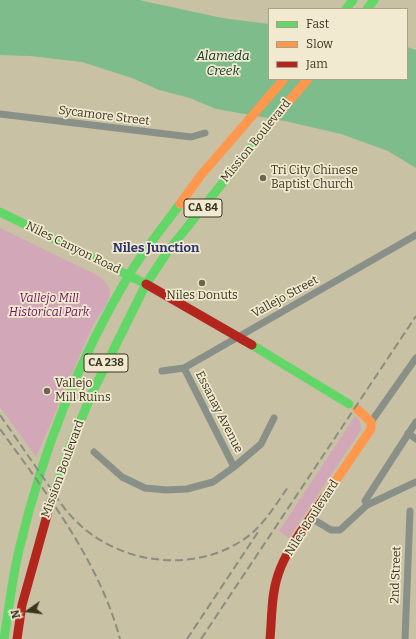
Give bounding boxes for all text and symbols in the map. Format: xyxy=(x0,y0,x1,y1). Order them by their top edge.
legend xyxy=(268,8,408,80)
text: Fast xyxy=(306,17,329,31)
text: Slow xyxy=(306,37,333,51)
water label: Alameda Creek xyxy=(196,48,250,79)
text: Jam xyxy=(306,57,328,71)
street label: Mission Boulevard xyxy=(218,97,294,185)
street label: Sycamore Street xyxy=(58,103,150,129)
place label: Tri City Chinese Baptist Church xyxy=(271,164,358,192)
marker: Tri City Chinese Baptist Church xyxy=(258,173,268,183)
road number: CA 84 xyxy=(184,199,222,217)
street label: Niles Canyon Road xyxy=(23,219,123,277)
district label: Niles Junction xyxy=(113,240,199,256)
street label: Vallejo Street xyxy=(249,273,321,321)
marker: Niles Donuts xyxy=(197,278,207,288)
place label: Niles Donuts xyxy=(166,289,238,303)
park label: Vallejo Mill Historical Park xyxy=(9,292,89,320)
road number: CA 238 xyxy=(84,354,128,372)
street label: Essanay Avenue xyxy=(192,369,246,455)
place label: Vallejo Mill Ruins xyxy=(55,377,111,405)
marker: Vallejo Mill Ruins xyxy=(42,386,52,396)
street label: Mission Boulevard xyxy=(39,418,87,520)
street label: Niles Boulevard xyxy=(282,477,342,559)
street label: 2nd Street xyxy=(388,546,404,604)
north arrow xyxy=(8,591,48,631)
text: N xyxy=(9,608,23,620)

